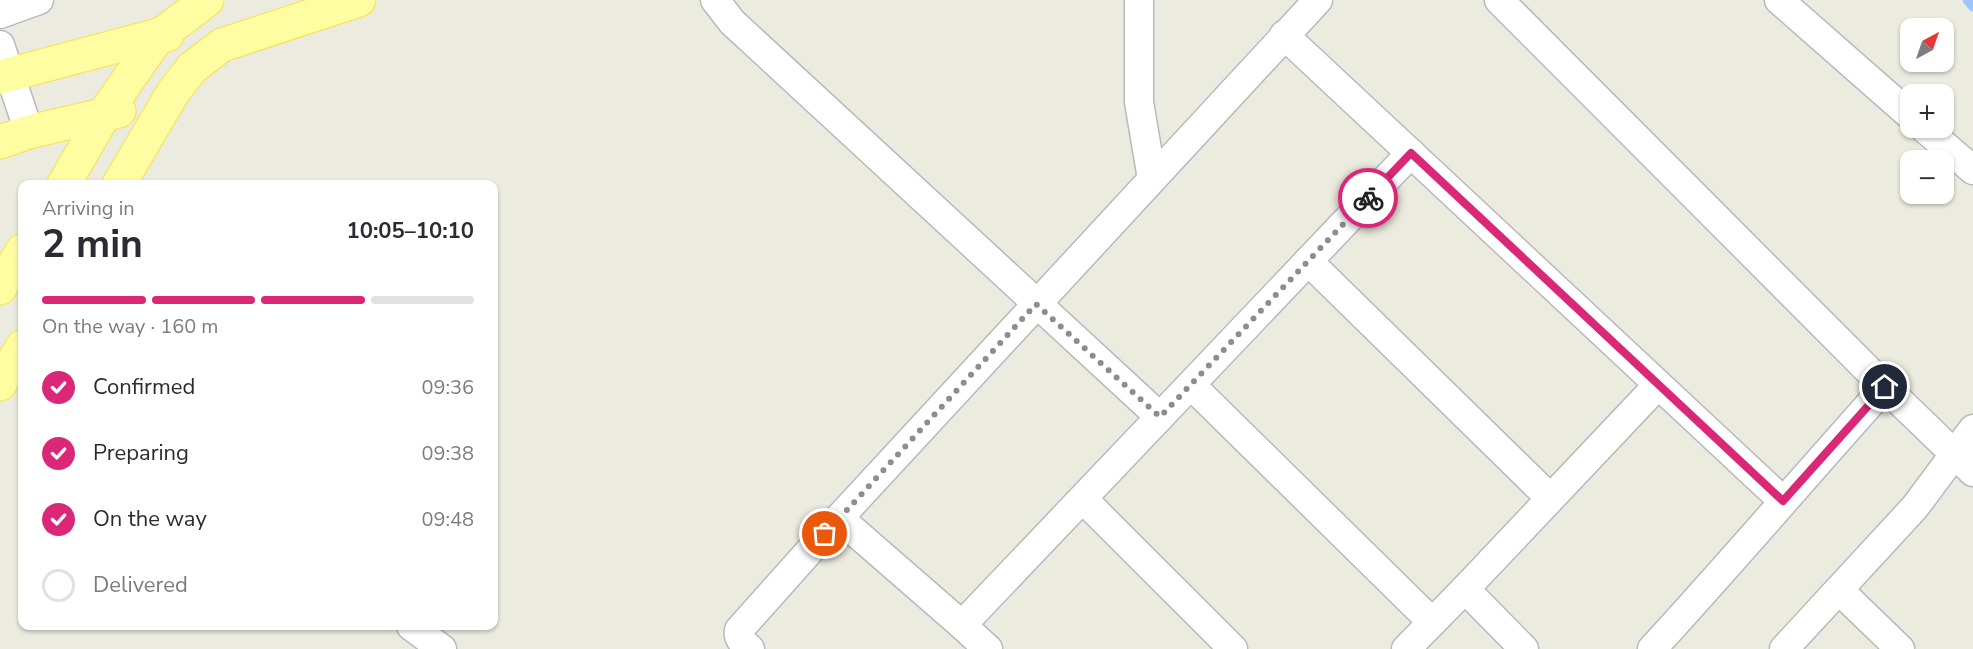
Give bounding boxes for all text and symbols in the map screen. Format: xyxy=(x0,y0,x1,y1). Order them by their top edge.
north arrow xyxy=(1900,18,1954,72)
map controls xyxy=(1900,18,1954,204)
button: + xyxy=(1900,84,1954,138)
button: − xyxy=(1900,150,1954,204)
courier xyxy=(1338,168,1398,228)
icon: bike xyxy=(1352,182,1385,215)
text: Arriving in xyxy=(42,195,135,222)
text: 10:05–10:10 xyxy=(346,216,474,246)
text: 2 min xyxy=(42,218,143,271)
text: On the way · 160 m xyxy=(42,313,218,340)
pin xyxy=(1859,361,1910,412)
icon: home xyxy=(1868,370,1901,403)
icon: check xyxy=(42,371,75,404)
text: Confirmed xyxy=(93,372,195,402)
text: 09:36 xyxy=(421,374,474,401)
icon: check xyxy=(42,437,75,470)
text: Preparing xyxy=(93,438,189,468)
text: 09:38 xyxy=(421,440,474,467)
icon: check xyxy=(42,503,75,536)
text: On the way xyxy=(93,504,207,534)
text: 09:48 xyxy=(421,506,474,533)
pin xyxy=(799,508,850,559)
icon: bag xyxy=(808,517,841,550)
text: Delivered xyxy=(93,570,188,600)

